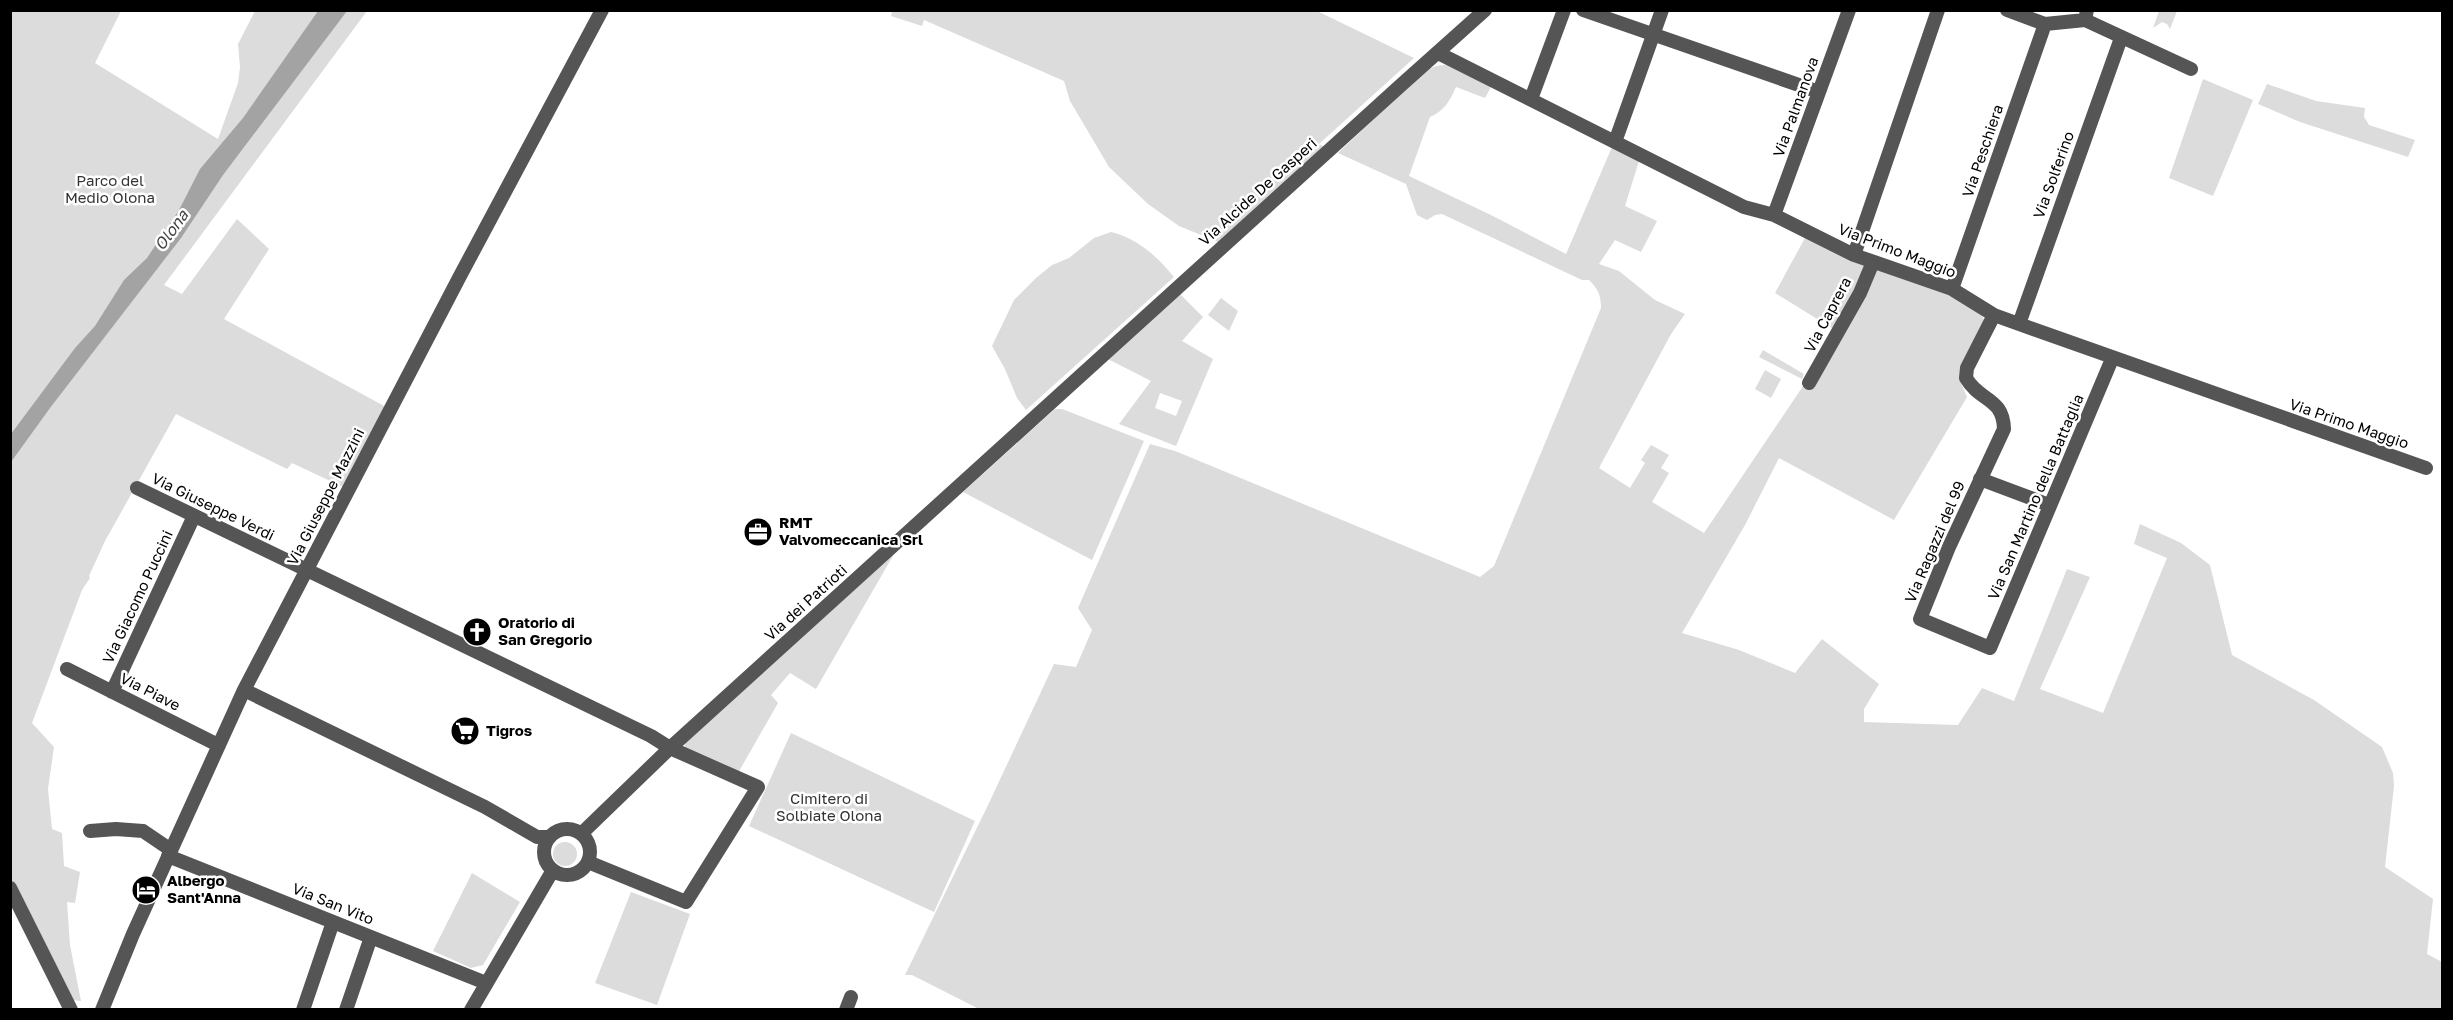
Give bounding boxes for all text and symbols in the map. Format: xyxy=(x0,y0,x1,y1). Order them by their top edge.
street label: Via Palmanova xyxy=(1769,54,1822,159)
street label: Via Peschiera xyxy=(1958,102,2006,199)
street label: Via Solferino xyxy=(2029,129,2077,221)
street label: Via Alcide De Gasperi xyxy=(1195,134,1320,249)
park label: Parco del Medio Olona xyxy=(65,171,155,206)
water label: Olona xyxy=(150,205,193,254)
street label: Via Primo Maggio xyxy=(1836,219,1959,281)
street label: Via Caprera xyxy=(1800,274,1854,355)
street label: Via San Martino della Battaglia xyxy=(1983,391,2087,602)
street label: Via Primo Maggio xyxy=(2287,394,2411,452)
street label: Via Giuseppe Mazzini xyxy=(283,425,368,568)
street label: Via Giuseppe Verdi xyxy=(149,469,278,544)
street label: Via Ragazzi del 99 xyxy=(1900,478,1968,605)
place label: RMT Valvomeccanica Srl xyxy=(779,513,923,548)
office icon: RMT Valvomeccanica Srl xyxy=(742,516,774,548)
street label: Via Giacomo Puccini xyxy=(98,527,176,666)
street label: Via dei Patrioti xyxy=(760,560,850,644)
place label: Oratorio di San Gregorio xyxy=(498,613,592,648)
church icon: Oratorio di San Gregorio xyxy=(461,616,493,648)
street label: Via Piave xyxy=(117,668,184,714)
supermarket icon: Tigros xyxy=(449,715,481,747)
place label: Tigros xyxy=(486,721,532,739)
park label: Cimitero di Solbiate Olona xyxy=(776,789,882,824)
place label: Albergo Sant'Anna xyxy=(167,871,241,906)
hotel icon: Albergo Sant'Anna xyxy=(130,874,162,906)
street label: Via San Vito xyxy=(290,879,377,928)

